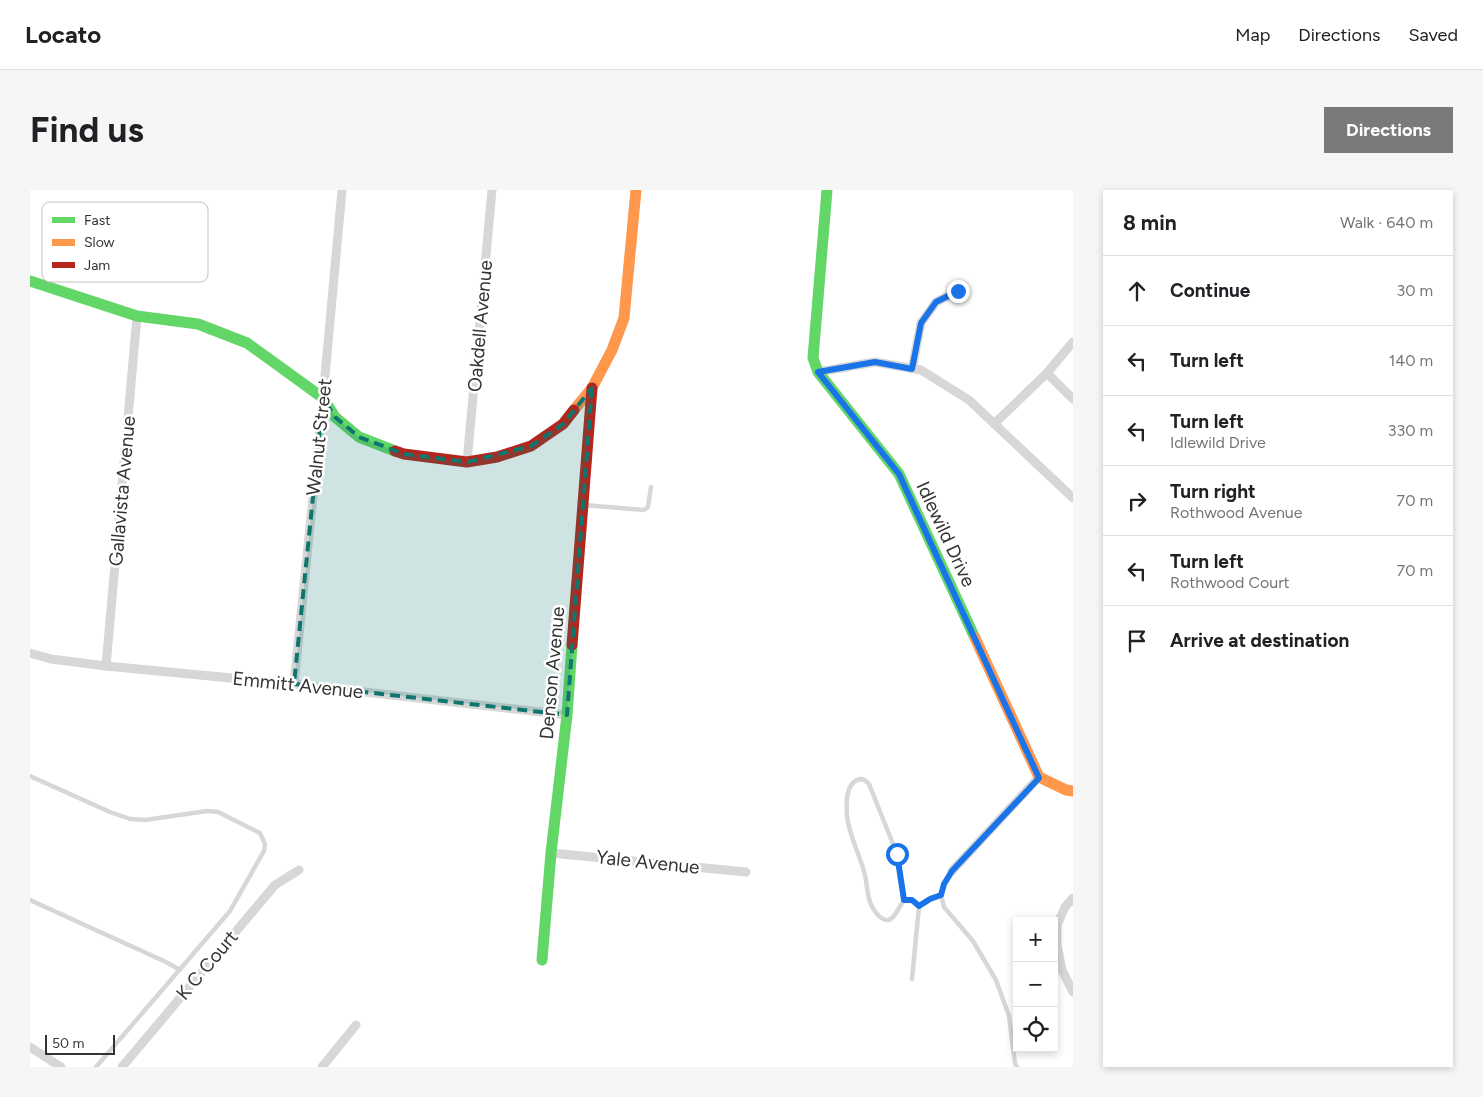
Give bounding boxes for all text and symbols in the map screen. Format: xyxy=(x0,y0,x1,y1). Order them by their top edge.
text: Locato xyxy=(25,20,101,49)
text: Map xyxy=(1235,24,1270,46)
text: Directions xyxy=(1298,24,1380,46)
text: Saved xyxy=(1408,24,1458,46)
button: Directions xyxy=(1324,107,1453,153)
text: Find us xyxy=(30,109,144,151)
legend xyxy=(42,202,208,282)
text: 8 min xyxy=(1123,210,1177,235)
text: Fast xyxy=(84,212,110,229)
text: Walk · 640 m xyxy=(1340,213,1433,232)
text: Slow xyxy=(84,234,115,251)
text: Jam xyxy=(84,257,110,274)
street label: Oakdell Avenue xyxy=(463,259,497,393)
icon: ahead xyxy=(1123,277,1151,305)
text: Continue xyxy=(1170,279,1250,302)
route end xyxy=(947,280,970,303)
text: 30 m xyxy=(1396,281,1433,300)
icon: left xyxy=(1123,347,1151,375)
text: Turn left xyxy=(1170,349,1244,372)
text: 140 m xyxy=(1389,351,1433,370)
street label: Walnut Street xyxy=(301,377,337,497)
text: Turn left xyxy=(1170,410,1244,433)
street label: Gallavista Avenue xyxy=(104,415,140,567)
icon: left xyxy=(1123,417,1151,445)
text: 330 m xyxy=(1388,421,1433,440)
text: Idlewild Drive xyxy=(1170,433,1266,452)
street label: Idlewild Drive xyxy=(912,478,980,590)
text: Turn right xyxy=(1170,480,1256,503)
icon: right xyxy=(1123,487,1151,515)
text: 70 m xyxy=(1397,491,1433,510)
text: Rothwood Avenue xyxy=(1170,503,1303,522)
text: Turn left xyxy=(1170,550,1244,573)
icon: left xyxy=(1123,557,1151,585)
text: 70 m xyxy=(1397,561,1433,580)
text: Rothwood Court xyxy=(1170,573,1290,592)
street label: Denson Avenue xyxy=(535,606,569,740)
icon: arrive xyxy=(1123,627,1151,655)
text: Arrive at destination xyxy=(1170,629,1349,652)
street label: Emmitt Avenue xyxy=(232,667,364,703)
route start xyxy=(886,843,909,866)
street label: Yale Avenue xyxy=(595,845,701,879)
map controls xyxy=(1013,917,1058,1052)
button: + xyxy=(1013,917,1058,962)
street label: K C Court xyxy=(171,926,243,1004)
button: − xyxy=(1013,962,1058,1007)
button: locate xyxy=(1013,1007,1058,1052)
scale bar xyxy=(45,1032,115,1055)
text: 50 m xyxy=(52,1035,84,1052)

